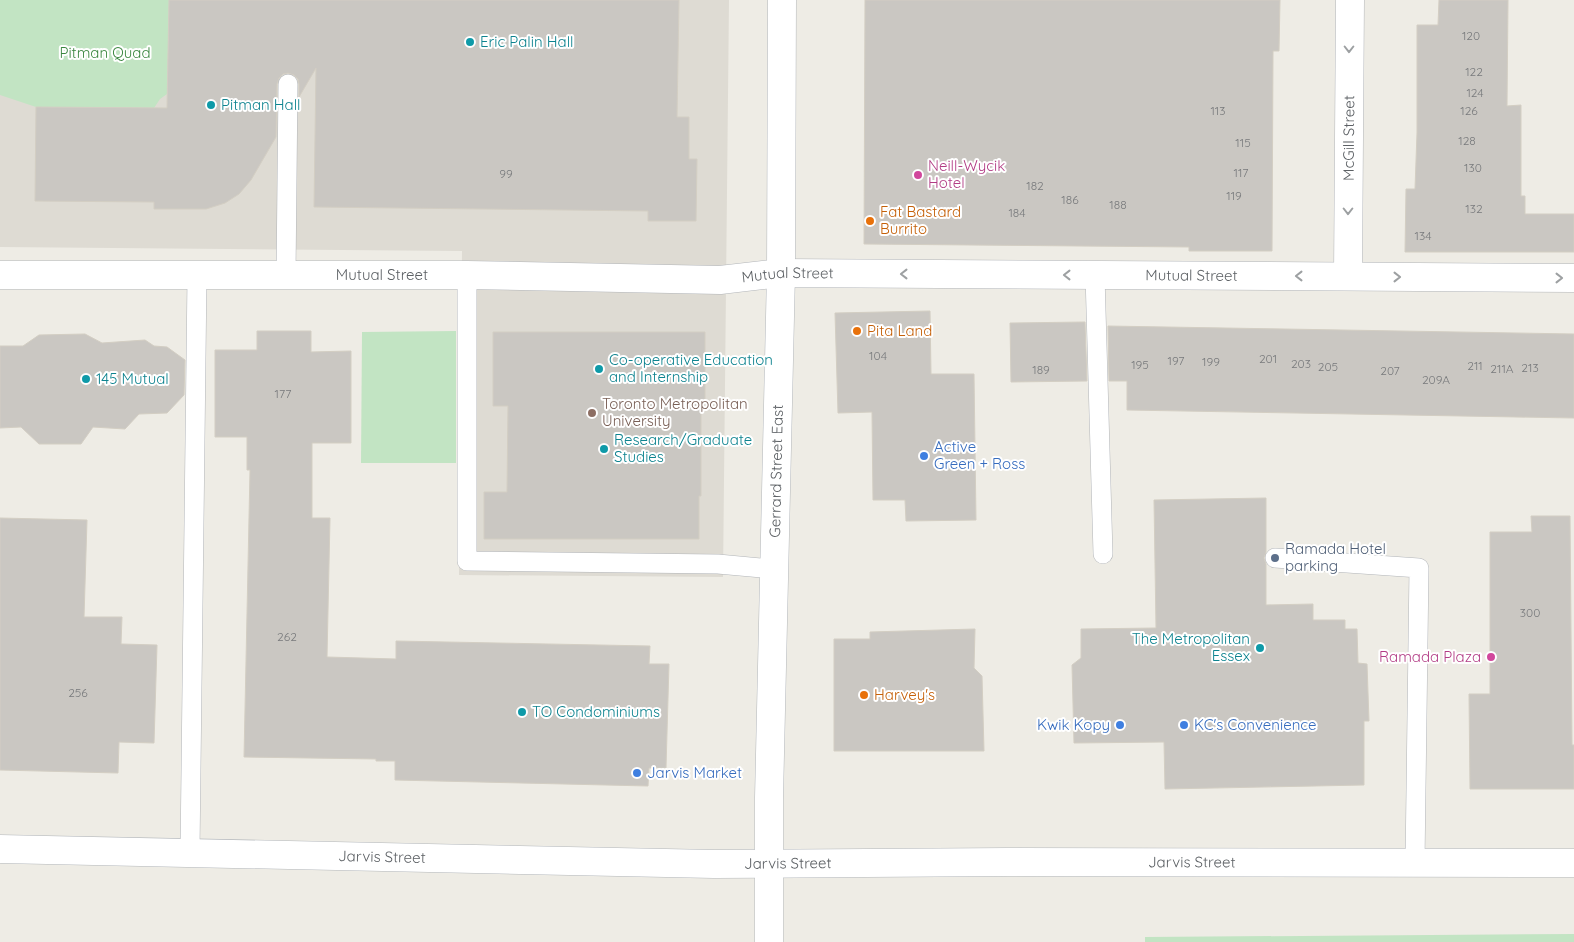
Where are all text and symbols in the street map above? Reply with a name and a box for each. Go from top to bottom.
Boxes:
house number: 120 [1462,28,1480,43]
place label: Eric Palin Hall [480,32,574,51]
marker: Eric Palin Hall [464,36,476,48]
park label: Pitman Quad [59,43,151,62]
one-way arrow [1344,45,1354,53]
house number: 122 [1465,64,1483,79]
house number: 124 [1466,85,1484,100]
place label: Pitman Hall [221,95,301,114]
street label: McGill Street [1339,95,1358,181]
marker: Pitman Hall [205,99,217,111]
house number: 113 [1210,103,1226,118]
house number: 126 [1460,103,1478,118]
house number: 128 [1458,133,1476,148]
house number: 115 [1235,135,1251,150]
place label: Neill-Wycik Hotel [928,156,1005,192]
house number: 130 [1464,160,1482,175]
house number: 117 [1233,165,1249,180]
house number: 99 [499,166,513,181]
marker: Neill-Wycik Hotel [912,169,924,181]
house number: 182 [1026,178,1044,193]
house number: 119 [1226,188,1242,203]
house number: 186 [1061,192,1079,207]
house number: 188 [1109,197,1127,212]
house number: 132 [1465,201,1483,216]
place label: Fat Bastard Burrito [880,202,961,238]
house number: 184 [1008,205,1026,220]
one-way arrow [1343,208,1353,215]
marker: Fat Bastard Burrito [864,215,876,227]
house number: 134 [1414,228,1432,243]
street label: Mutual Street [741,263,834,286]
street label: Mutual Street [336,265,428,284]
street label: Mutual Street [1145,265,1238,285]
one-way arrow [900,269,908,279]
one-way arrow [1063,270,1070,280]
one-way arrow [1295,271,1303,281]
one-way arrow [1394,272,1401,282]
one-way arrow [1556,273,1564,283]
place label: Pita Land [867,321,932,340]
marker: Pita Land [851,325,863,337]
house number: 104 [869,348,887,363]
place label: Co-operative Education and Internship [609,350,773,386]
house number: 201 [1259,351,1277,366]
house number: 197 [1168,353,1184,368]
house number: 199 [1202,354,1220,369]
house number: 203 [1291,356,1311,371]
house number: 195 [1131,357,1149,372]
house number: 211 [1467,358,1483,373]
house number: 205 [1318,359,1338,374]
house number: 213 [1521,360,1539,375]
house number: 211A [1490,361,1514,376]
house number: 189 [1032,362,1050,377]
marker: Co-operative Education and Internship [593,363,605,375]
house number: 207 [1380,363,1400,378]
place label: 145 Mutual [96,369,169,388]
house number: 209A [1422,372,1450,387]
marker: 145 Mutual [80,373,92,385]
house number: 177 [275,386,291,401]
place label: Toronto Metropolitan University [602,394,748,430]
street label: Gerrard Street East [765,404,787,538]
marker: Toronto Metropolitan University [586,407,598,419]
place label: Research/Graduate Studies [614,430,752,466]
place label: Active Green + Ross [934,437,1025,473]
marker: Research/Graduate Studies [598,443,610,455]
marker: Active Green + Ross [918,450,930,462]
place label: Ramada Hotel parking [1285,539,1386,575]
marker: Ramada Hotel parking [1269,552,1281,564]
house number: 300 [1520,605,1540,620]
house number: 262 [277,629,297,644]
place label: The Metropolitan Essex [1132,629,1250,665]
marker: The Metropolitan Essex [1254,642,1266,654]
place label: Ramada Plaza [1379,647,1481,666]
marker: Ramada Plaza [1485,651,1497,663]
house number: 256 [68,685,88,700]
place label: Harvey's [874,685,935,704]
marker: Harvey's [858,689,870,701]
place label: TO Condominiums [532,702,660,721]
marker: TO Condominiums [516,706,528,718]
place label: Kwik Kopy [1037,715,1110,734]
place label: KC's Convenience [1194,715,1317,734]
marker: Kwik Kopy [1114,719,1126,731]
marker: KC's Convenience [1178,719,1190,731]
place label: Jarvis Market [647,763,742,782]
marker: Jarvis Market [631,767,643,779]
street label: Jarvis Street [338,846,426,867]
street label: Jarvis Street [1148,852,1236,871]
street label: Jarvis Street [744,853,832,873]

